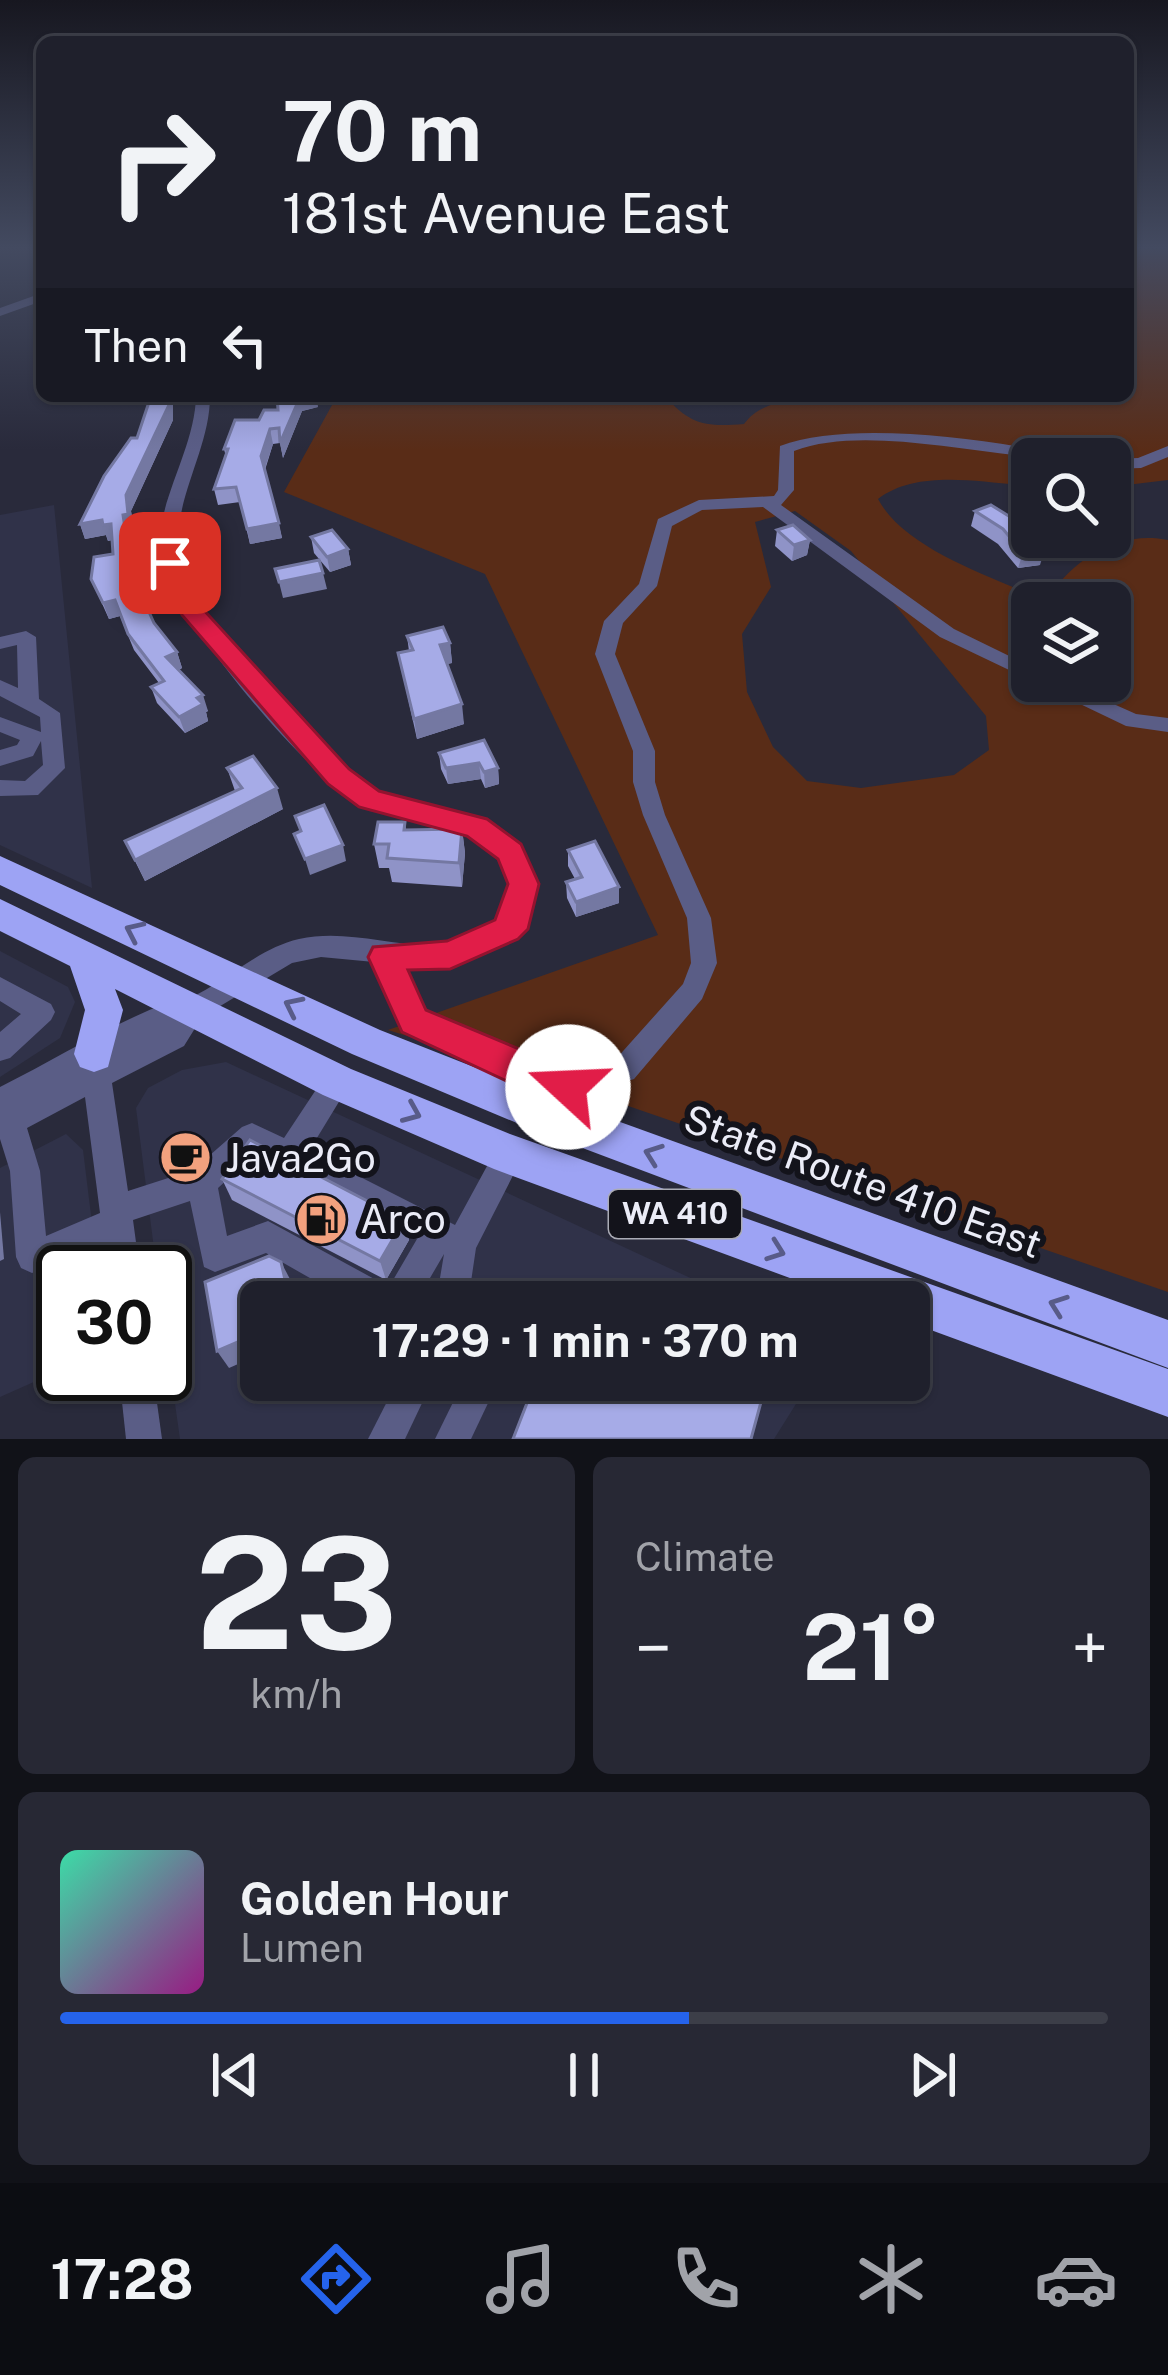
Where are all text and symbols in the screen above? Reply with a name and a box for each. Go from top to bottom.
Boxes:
text: 70 m [282,81,482,180]
icon: right [84,84,240,240]
text: 181st Avenue East [282,182,730,245]
icon: left [212,312,278,378]
text: Then [84,319,188,372]
map controls [1011,438,1131,702]
button: search [1011,438,1131,558]
pin [119,512,221,614]
icon: arrive [137,530,203,596]
button: layers [1011,582,1131,702]
one-way arrow [125,922,146,945]
one-way arrow [284,996,305,1020]
position arrow [505,1024,631,1150]
street label: State Route 410 East [678,1095,1048,1267]
one-way arrow [399,1099,421,1123]
cafe icon: Java2Go [158,1130,214,1186]
place label: Java2Go [225,1135,376,1181]
one-way arrow [644,1144,665,1168]
road number: WA 410 [609,1190,741,1238]
fuel station icon: Arco [293,1191,349,1247]
place label: Arco [360,1196,446,1242]
one-way arrow [765,1237,786,1261]
speed limit sign: 30 [36,1245,192,1401]
one-way arrow [1049,1295,1070,1319]
text: 17:29 · 1 min · 370 m [371,1314,799,1367]
text: 23 [195,1501,398,1684]
text: Climate [635,1534,775,1580]
text: 21° [802,1594,941,1700]
text: − [635,1609,672,1687]
text: + [1071,1609,1108,1687]
text: km/h [251,1671,342,1717]
text: Golden Hour [240,1872,509,1925]
text: Lumen [240,1925,364,1971]
icon: previous [202,2042,268,2108]
icon: pause [551,2042,617,2108]
icon: next [900,2042,966,2108]
icon: directions [294,2237,378,2321]
icon: music [479,2237,563,2321]
icon: phone [664,2237,748,2321]
icon: climate [849,2237,933,2321]
icon: car [1034,2237,1118,2321]
text: 17:28 [50,2248,193,2311]

